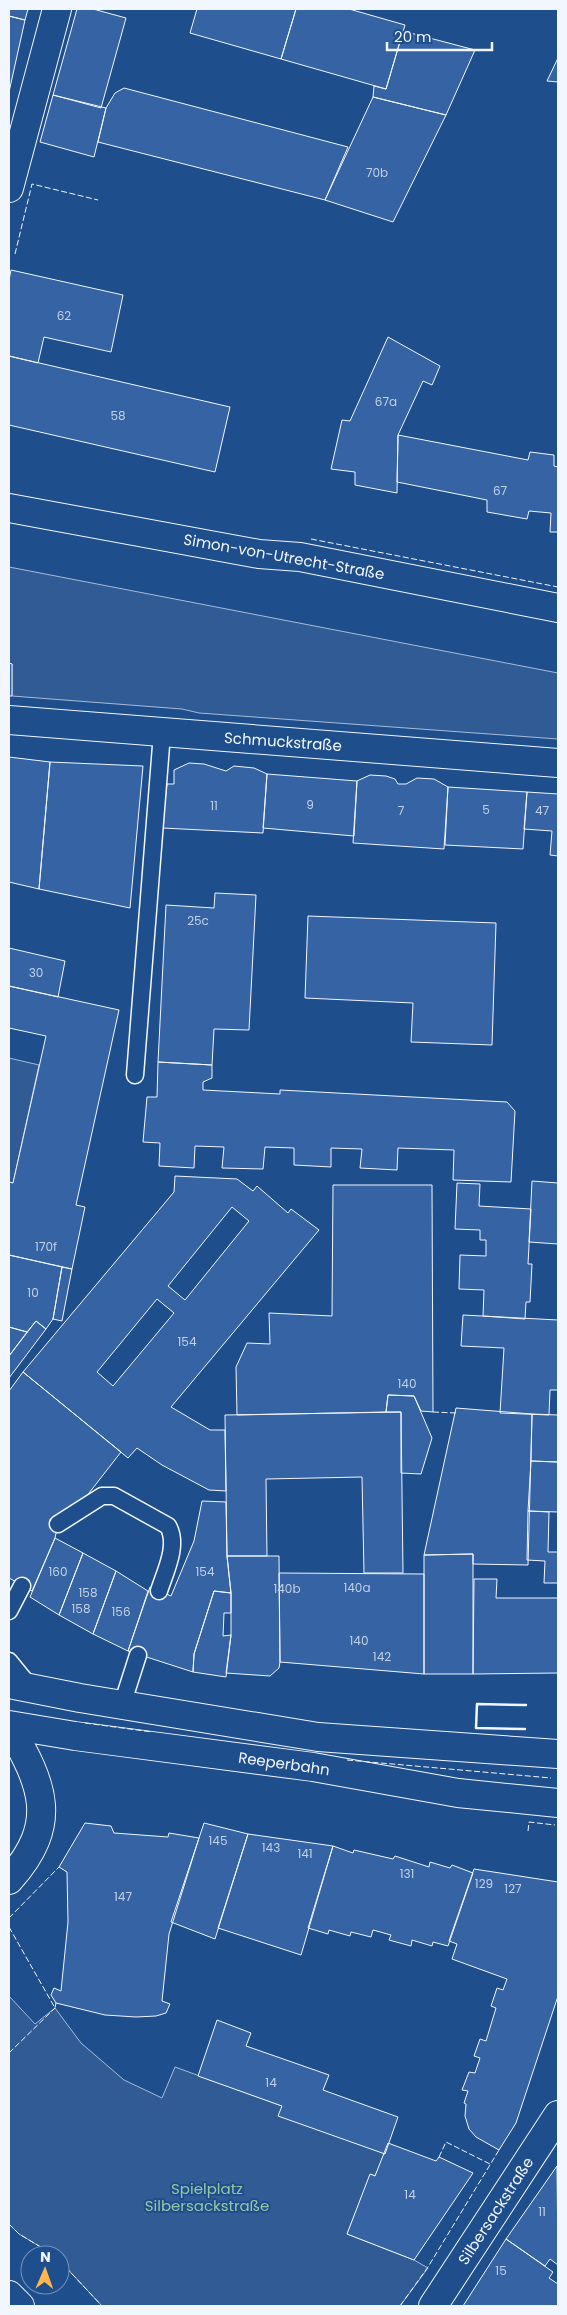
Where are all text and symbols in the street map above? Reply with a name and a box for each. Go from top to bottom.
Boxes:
scale bar [387,20,492,52]
text: 20 m [394,26,432,47]
house number: 70b [366,164,388,181]
house number: 62 [57,307,71,324]
house number: 67a [375,393,397,410]
house number: 58 [110,407,126,424]
house number: 67 [493,482,508,499]
street label: Simon-von-Utrecht-Straße [182,528,386,585]
street label: Schmuckstraße [223,727,343,756]
house number: 9 [306,796,314,813]
house number: 11 [210,797,218,814]
house number: 5 [482,801,490,818]
house number: 7 [398,802,405,819]
house number: 47 [535,802,549,819]
house number: 25c [187,912,209,929]
house number: 30 [29,964,43,981]
house number: 170f [35,1238,57,1255]
house number: 10 [27,1284,39,1301]
house number: 154 [178,1333,197,1350]
house number: 140 [398,1375,416,1392]
house number: 160 [49,1563,68,1580]
house number: 154 [196,1563,215,1580]
house number: 140a [343,1579,371,1596]
house number: 140b [273,1580,301,1597]
house number: 158 [79,1584,97,1601]
house number: 158 [72,1600,90,1617]
house number: 156 [112,1603,131,1620]
house number: 140 [350,1632,368,1649]
house number: 142 [373,1648,391,1665]
street label: Reeperbahn [237,1747,331,1780]
house number: 145 [209,1832,227,1849]
house number: 143 [262,1839,280,1856]
house number: 141 [297,1845,313,1862]
house number: 131 [400,1865,414,1882]
house number: 129 [475,1875,493,1892]
house number: 127 [504,1880,522,1897]
house number: 147 [114,1888,132,1905]
house number: 14 [265,2074,277,2091]
street label: Silbersackstraße [453,2153,538,2269]
park label: Spielplatz Silbersackstraße [145,2178,269,2216]
house number: 14 [404,2186,416,2203]
house number: 11 [538,2203,546,2220]
north arrow [20,2245,70,2295]
text: N [40,2247,51,2267]
house number: 15 [495,2262,507,2279]

